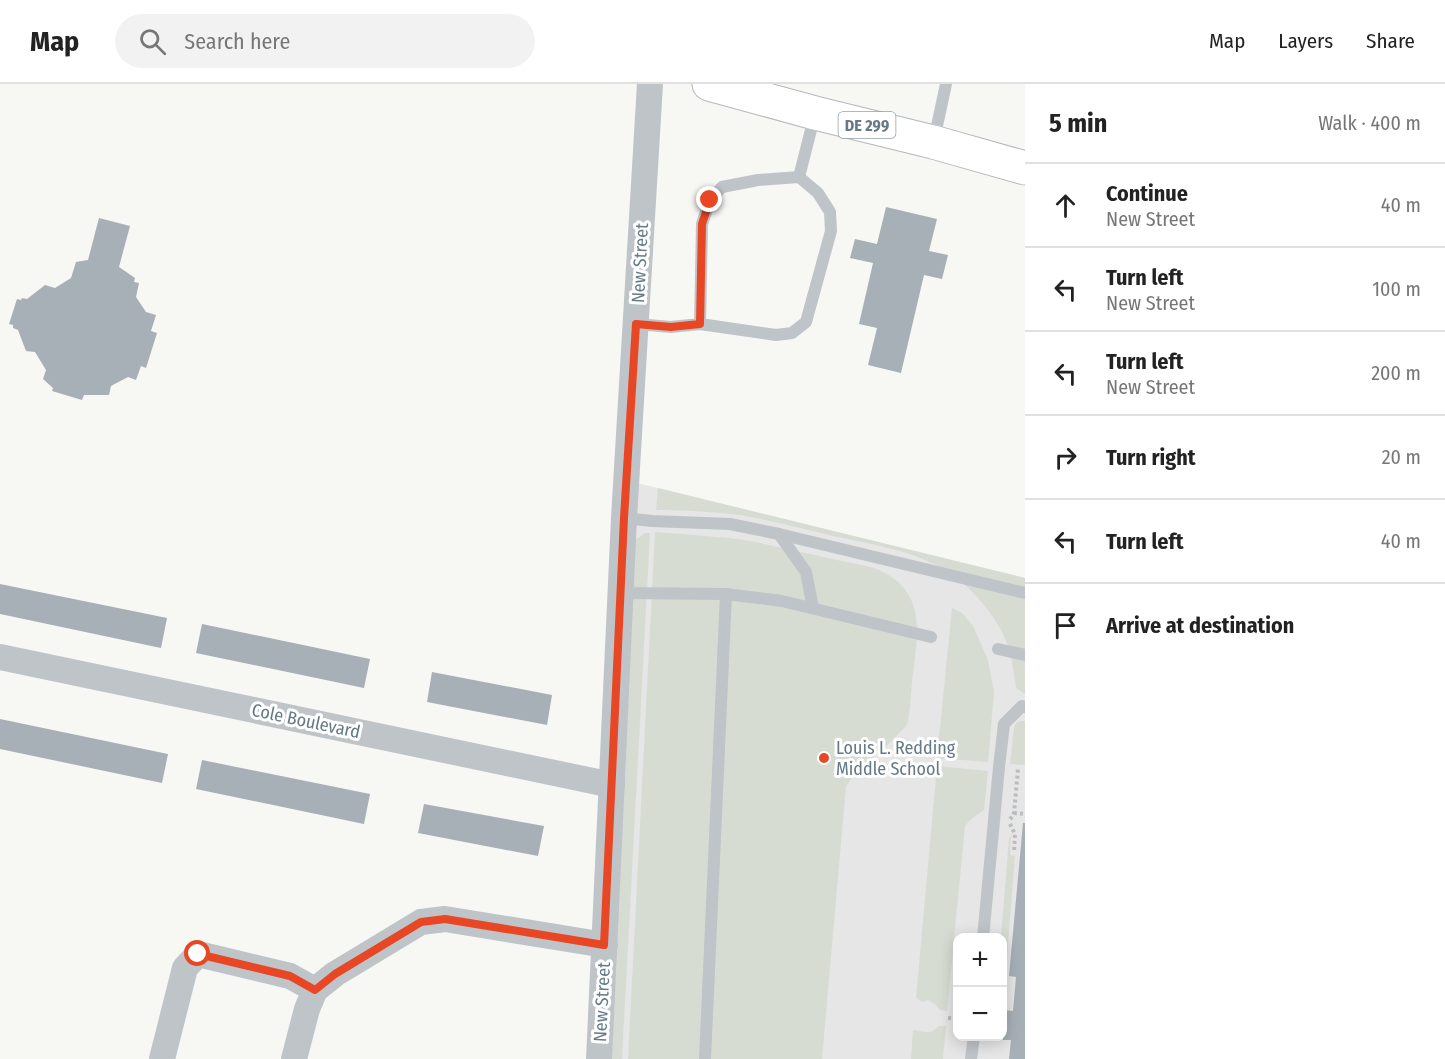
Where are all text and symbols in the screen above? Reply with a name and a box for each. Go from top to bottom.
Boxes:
search box [115,14,535,68]
text: Map [30,25,79,58]
icon: search [136,25,169,58]
text: Search here [184,28,290,55]
text: Map [1209,28,1245,54]
text: Layers [1278,28,1333,54]
text: Share [1366,28,1415,54]
text: 5 min [1049,108,1107,139]
text: Walk · 400 m [1318,111,1421,135]
road number: DE 299 [838,112,896,138]
text: Continue [1106,180,1188,207]
route end [696,186,722,212]
icon: ahead [1049,189,1082,222]
text: 40 m [1381,193,1421,217]
text: New Street [1106,207,1195,231]
street label: New Street [627,222,653,304]
text: Turn left [1106,264,1184,291]
icon: left [1049,273,1082,306]
text: 100 m [1372,277,1421,301]
text: New Street [1106,291,1195,315]
text: Turn left [1106,348,1184,375]
icon: left [1049,357,1082,390]
text: 200 m [1371,361,1421,385]
text: New Street [1106,375,1195,399]
icon: right [1049,441,1082,474]
text: Turn right [1106,444,1195,471]
text: 20 m [1382,445,1421,469]
icon: left [1049,525,1082,558]
text: Turn left [1106,528,1184,555]
text: 40 m [1381,529,1421,553]
icon: arrive [1049,609,1082,642]
text: Arrive at destination [1106,612,1294,639]
street label: Cole Boulevard [250,699,362,743]
place label: Louis L. Redding Middle School [836,737,956,780]
marker: Louis L. Redding Middle School [817,751,831,765]
map controls [953,933,1007,1041]
button: + [953,933,1007,987]
route start [184,940,210,966]
street label: New Street [589,961,615,1043]
button: − [953,987,1007,1041]

